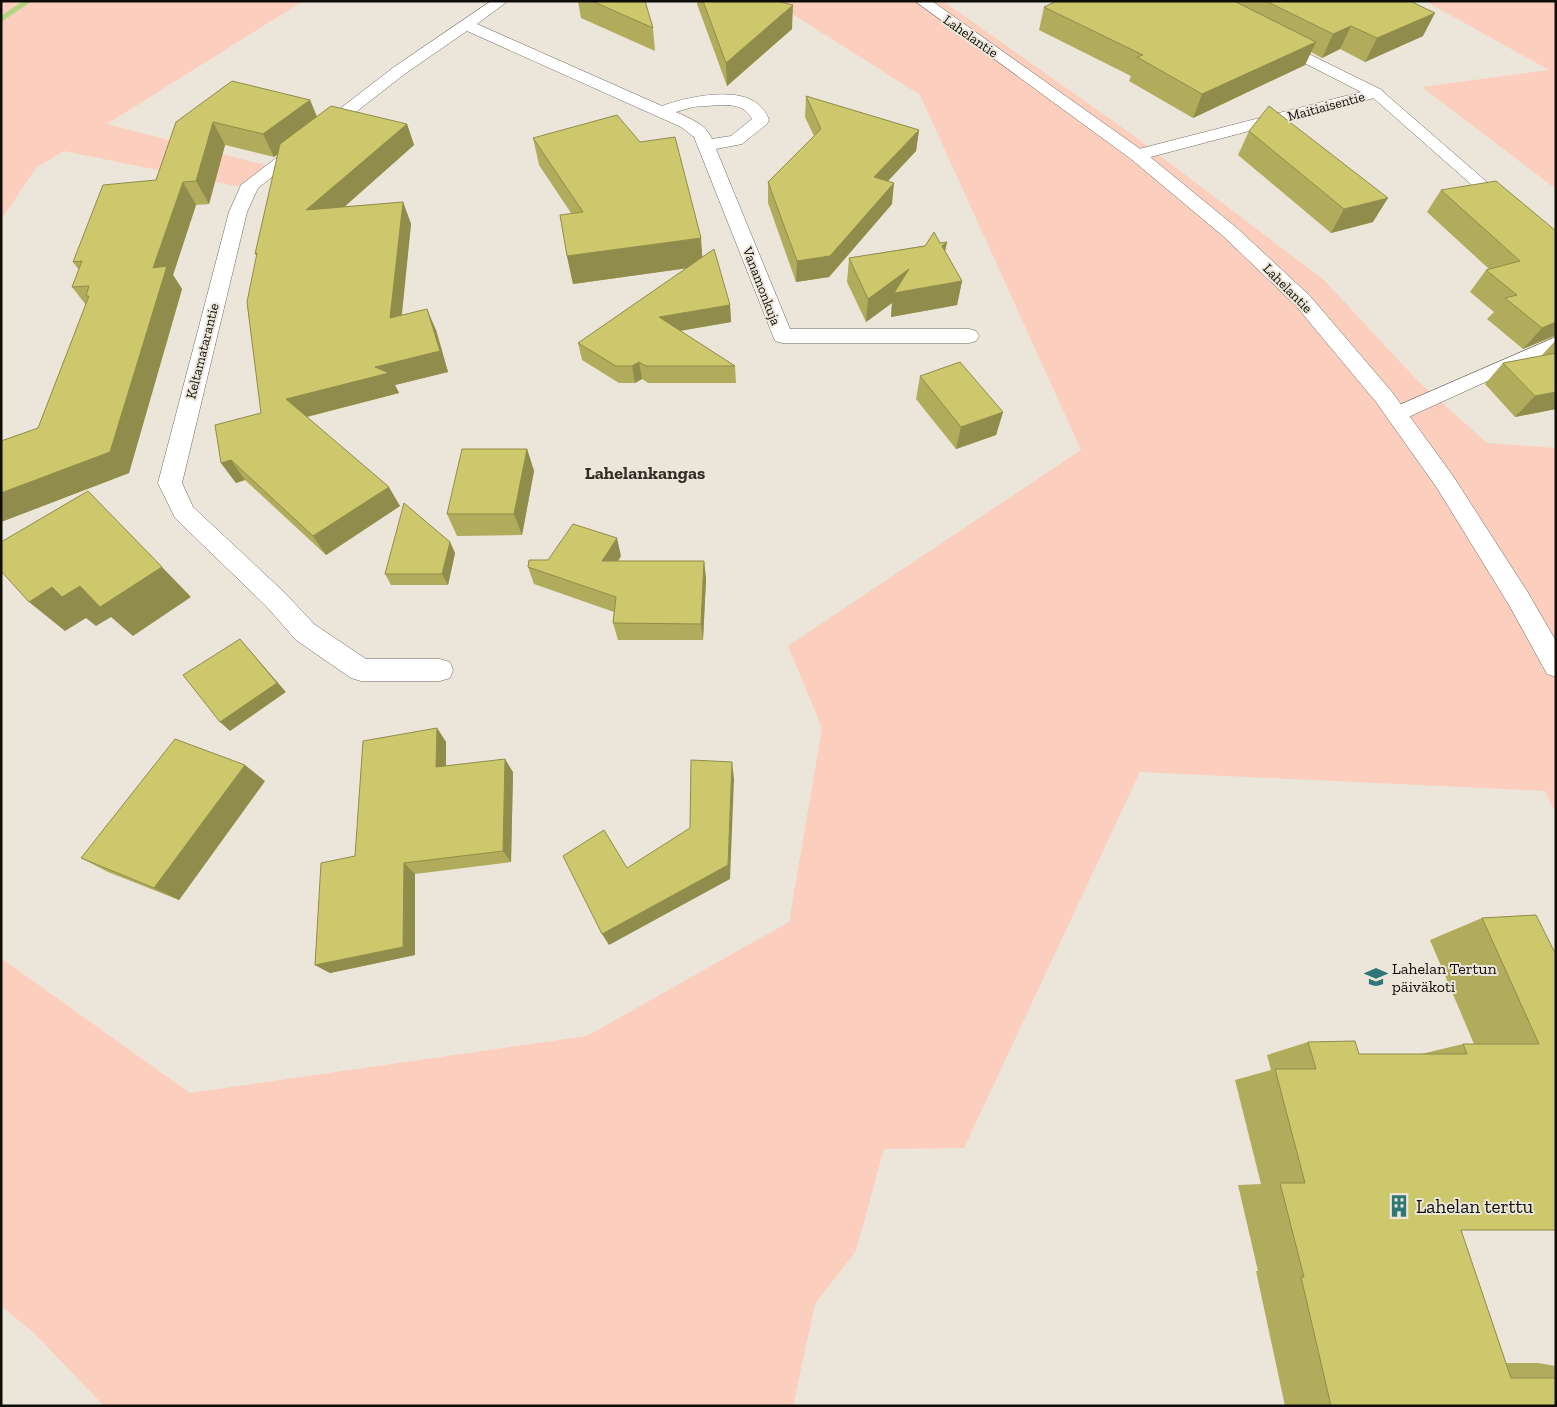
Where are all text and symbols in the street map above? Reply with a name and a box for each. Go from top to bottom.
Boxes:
street label: Lahelantie [940,11,1002,62]
street label: Maitiaisentie [1286,88,1367,125]
street label: Vanamonkuja [738,244,784,328]
street label: Lahelantie [1259,260,1316,317]
street label: Keltamatarantie [182,301,223,401]
district label: Lahelankangas [585,462,705,484]
place label: Lahelan Tertun päiväkoti [1392,959,1497,996]
school or university icon: Lahelan Tertun päiväkoti [1363,964,1389,990]
building icon: Lahelan terttu [1386,1193,1412,1219]
place label: Lahelan terttu [1416,1195,1534,1218]

